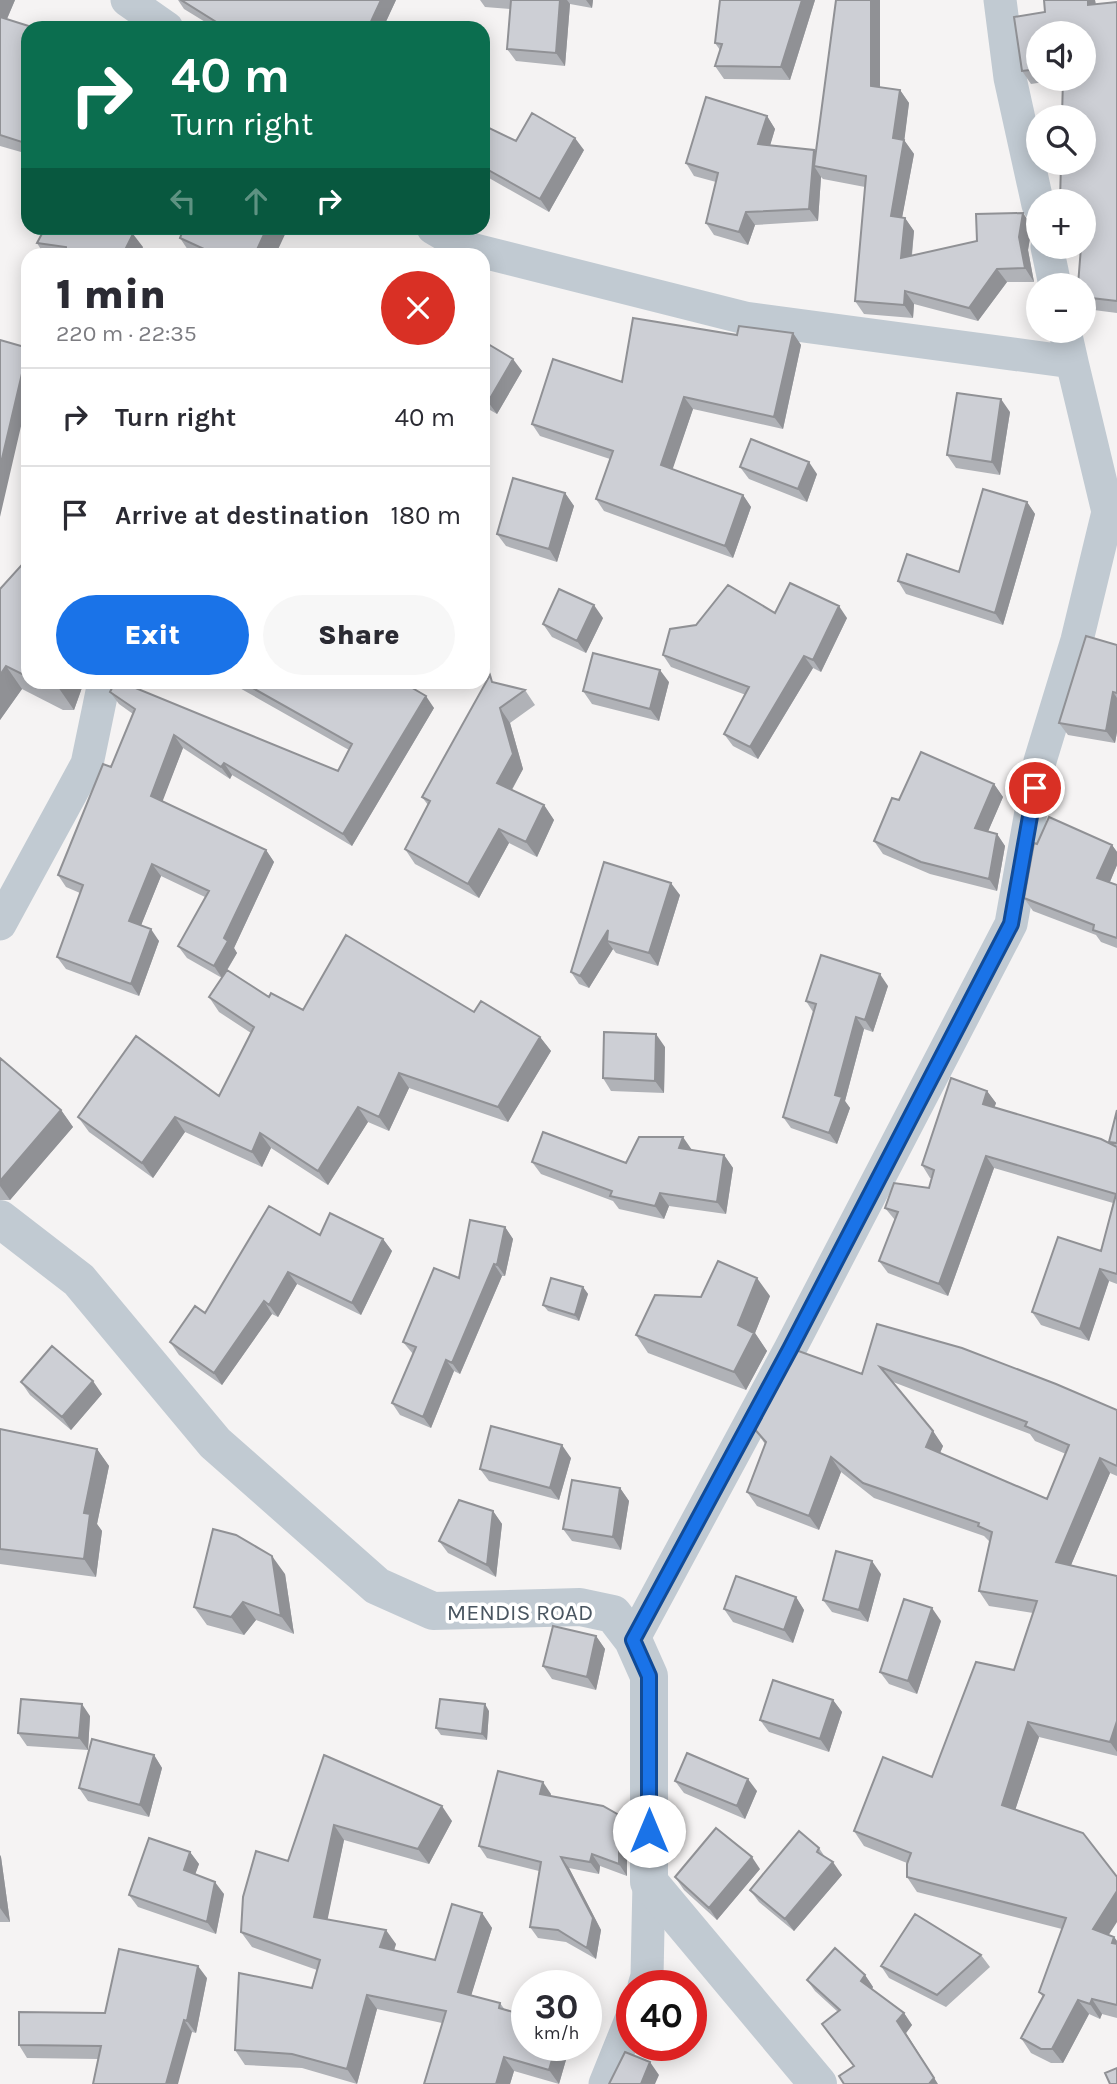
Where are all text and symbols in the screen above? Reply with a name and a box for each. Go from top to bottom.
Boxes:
map controls [1026,21,1096,343]
button: sound [1026,21,1096,91]
text: 40 m [171,47,290,104]
icon: right [56,49,147,140]
button: search [1026,105,1096,175]
text: Turn right [171,106,313,143]
icon: left [164,182,202,220]
icon: ahead [237,182,275,220]
icon: right [310,182,348,220]
button: + [1026,189,1096,259]
text: 1 min [56,269,166,319]
button: close [381,271,455,345]
button: − [1026,273,1096,343]
text: 220 m · 22:35 [56,320,197,347]
icon: right [56,398,94,436]
text: Turn right [115,402,236,433]
text: 40 m [395,402,455,433]
icon: arrive [56,496,94,534]
text: Arrive at destination [115,500,369,531]
text: 180 m [390,500,461,531]
button: Exit [56,595,249,675]
button: Share [263,595,455,675]
pin [1005,758,1065,818]
icon: arrive [1016,769,1054,807]
street label: MENDIS ROAD [447,1599,593,1626]
position arrow [612,1794,686,1868]
speed limit sign: 40 [616,1970,707,2061]
text: 30 [535,1986,578,2027]
text: km/h [534,2022,579,2044]

